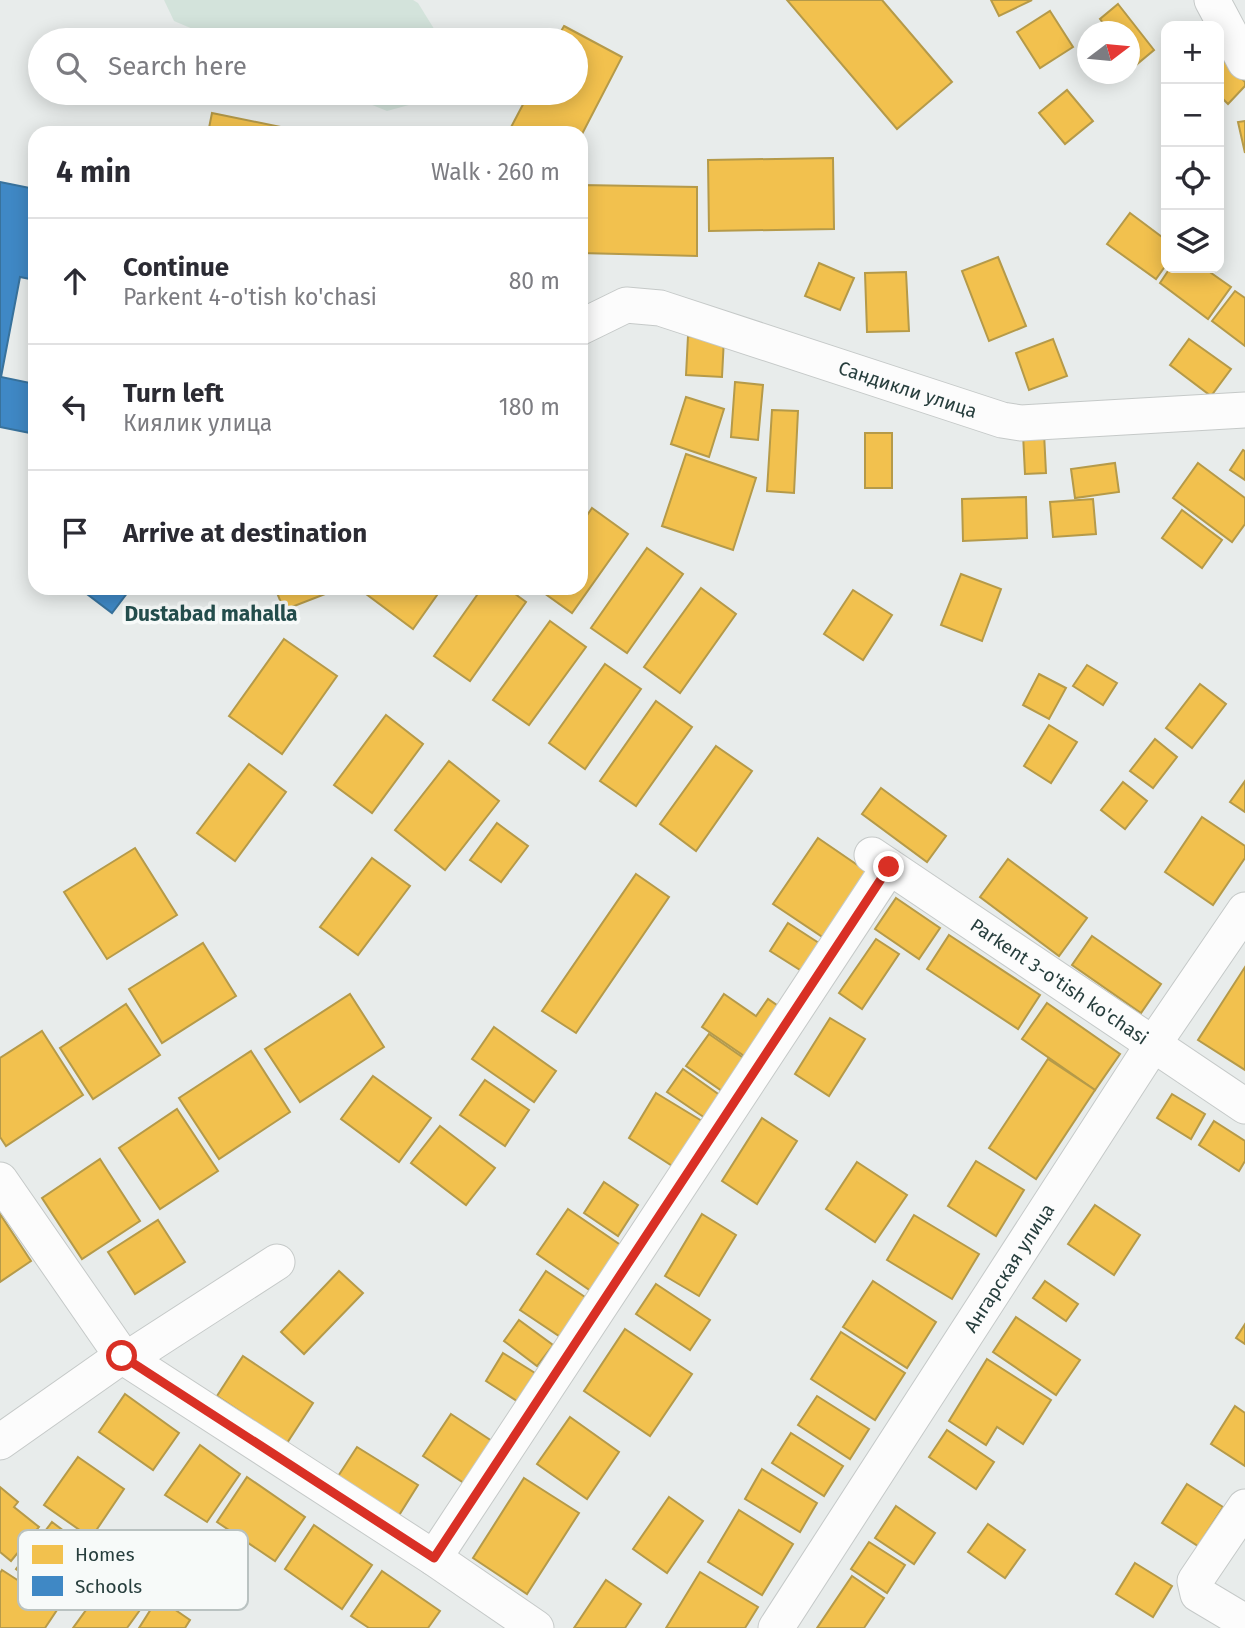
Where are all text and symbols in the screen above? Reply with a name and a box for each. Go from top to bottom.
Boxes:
north arrow [1077,21,1140,84]
map controls [1161,21,1224,273]
button: + [1161,21,1224,84]
search box [28,28,588,105]
icon: search [52,48,90,86]
text: Search here [108,51,247,82]
button: − [1161,84,1224,147]
button: locate [1161,147,1224,210]
text: 4 min [56,154,131,190]
text: Walk · 260 m [431,158,560,186]
button: layers [1161,210,1224,273]
text: Continue [123,252,229,283]
icon: ahead [56,262,94,300]
text: 80 m [509,267,560,295]
text: Parkent 4-o'tish ko'chasi [123,283,377,311]
street label: Сандикли улица [836,356,980,423]
text: Turn left [123,378,224,409]
icon: left [56,388,94,426]
text: 180 m [499,393,560,421]
text: Киялик улица [123,409,272,437]
icon: arrive [56,514,94,552]
text: Arrive at destination [123,518,367,549]
district label: Dustabad mahalla [124,601,298,627]
route end [873,851,904,882]
street label: Parkent 3-o'tish ko'chasi [966,913,1153,1049]
street label: Ангарская улица [959,1199,1059,1336]
route start [106,1340,137,1371]
legend [18,1530,248,1610]
text: Homes [75,1543,135,1566]
text: Schools [75,1575,142,1598]

